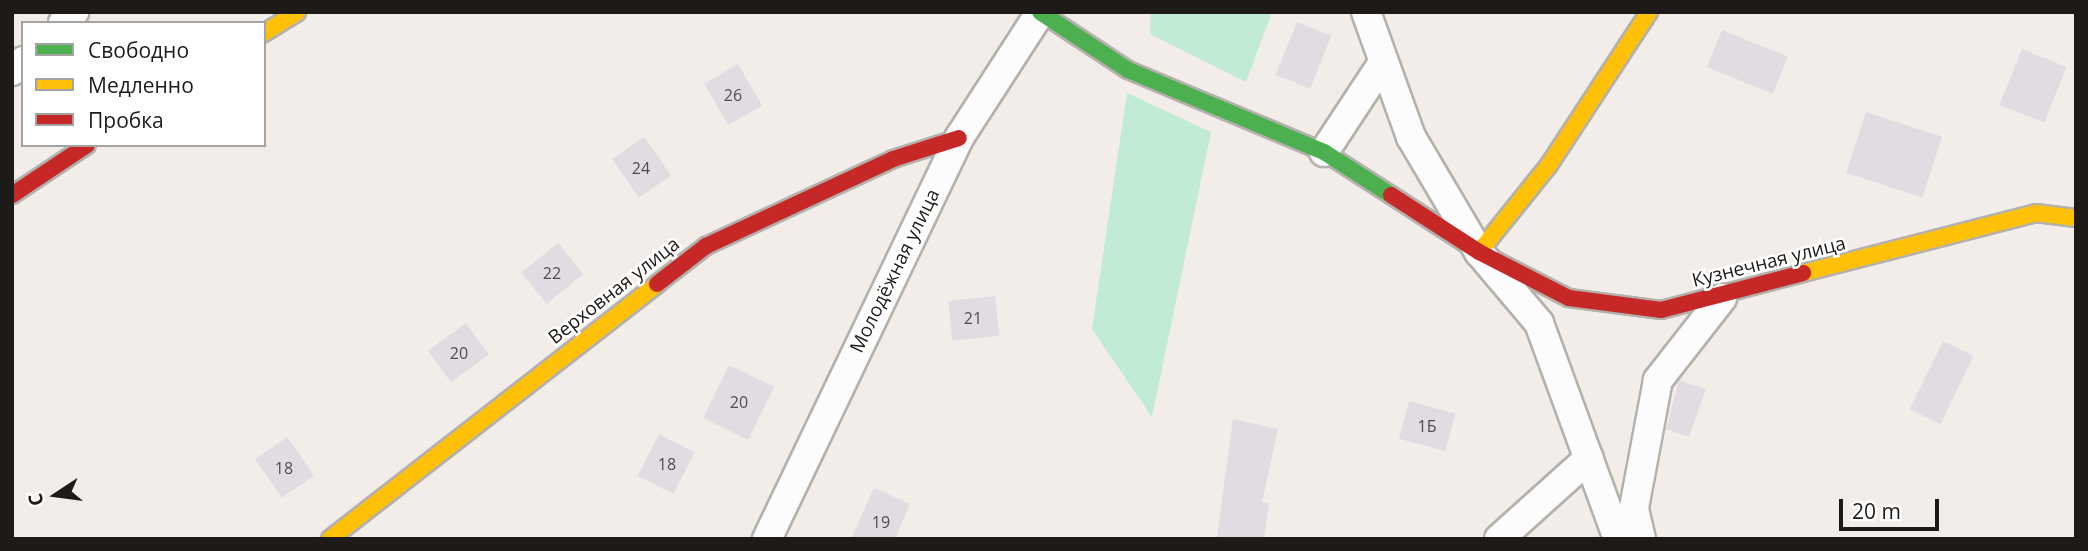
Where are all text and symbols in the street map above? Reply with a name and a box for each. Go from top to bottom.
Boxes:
legend [21,21,266,147]
text: Свободно [88,36,189,64]
text: Медленно [88,71,194,99]
house number: 26 [724,85,742,105]
text: Пробка [88,106,164,134]
house number: 24 [632,158,650,178]
street label: Молодёжная улица [845,185,945,357]
street label: Кузнечная улица [1690,232,1848,292]
street label: Верховная улица [544,233,684,349]
house number: 22 [543,263,561,283]
house number: 21 [964,308,982,328]
house number: 20 [450,343,468,363]
house number: 20 [730,392,748,412]
house number: 1Б [1418,416,1436,436]
house number: 18 [658,454,676,474]
house number: 18 [275,458,293,478]
north arrow [21,460,91,530]
scale bar [1843,484,1943,528]
text: С [22,491,50,509]
text: 20 m [1852,497,1901,525]
house number: 19 [872,512,890,532]

